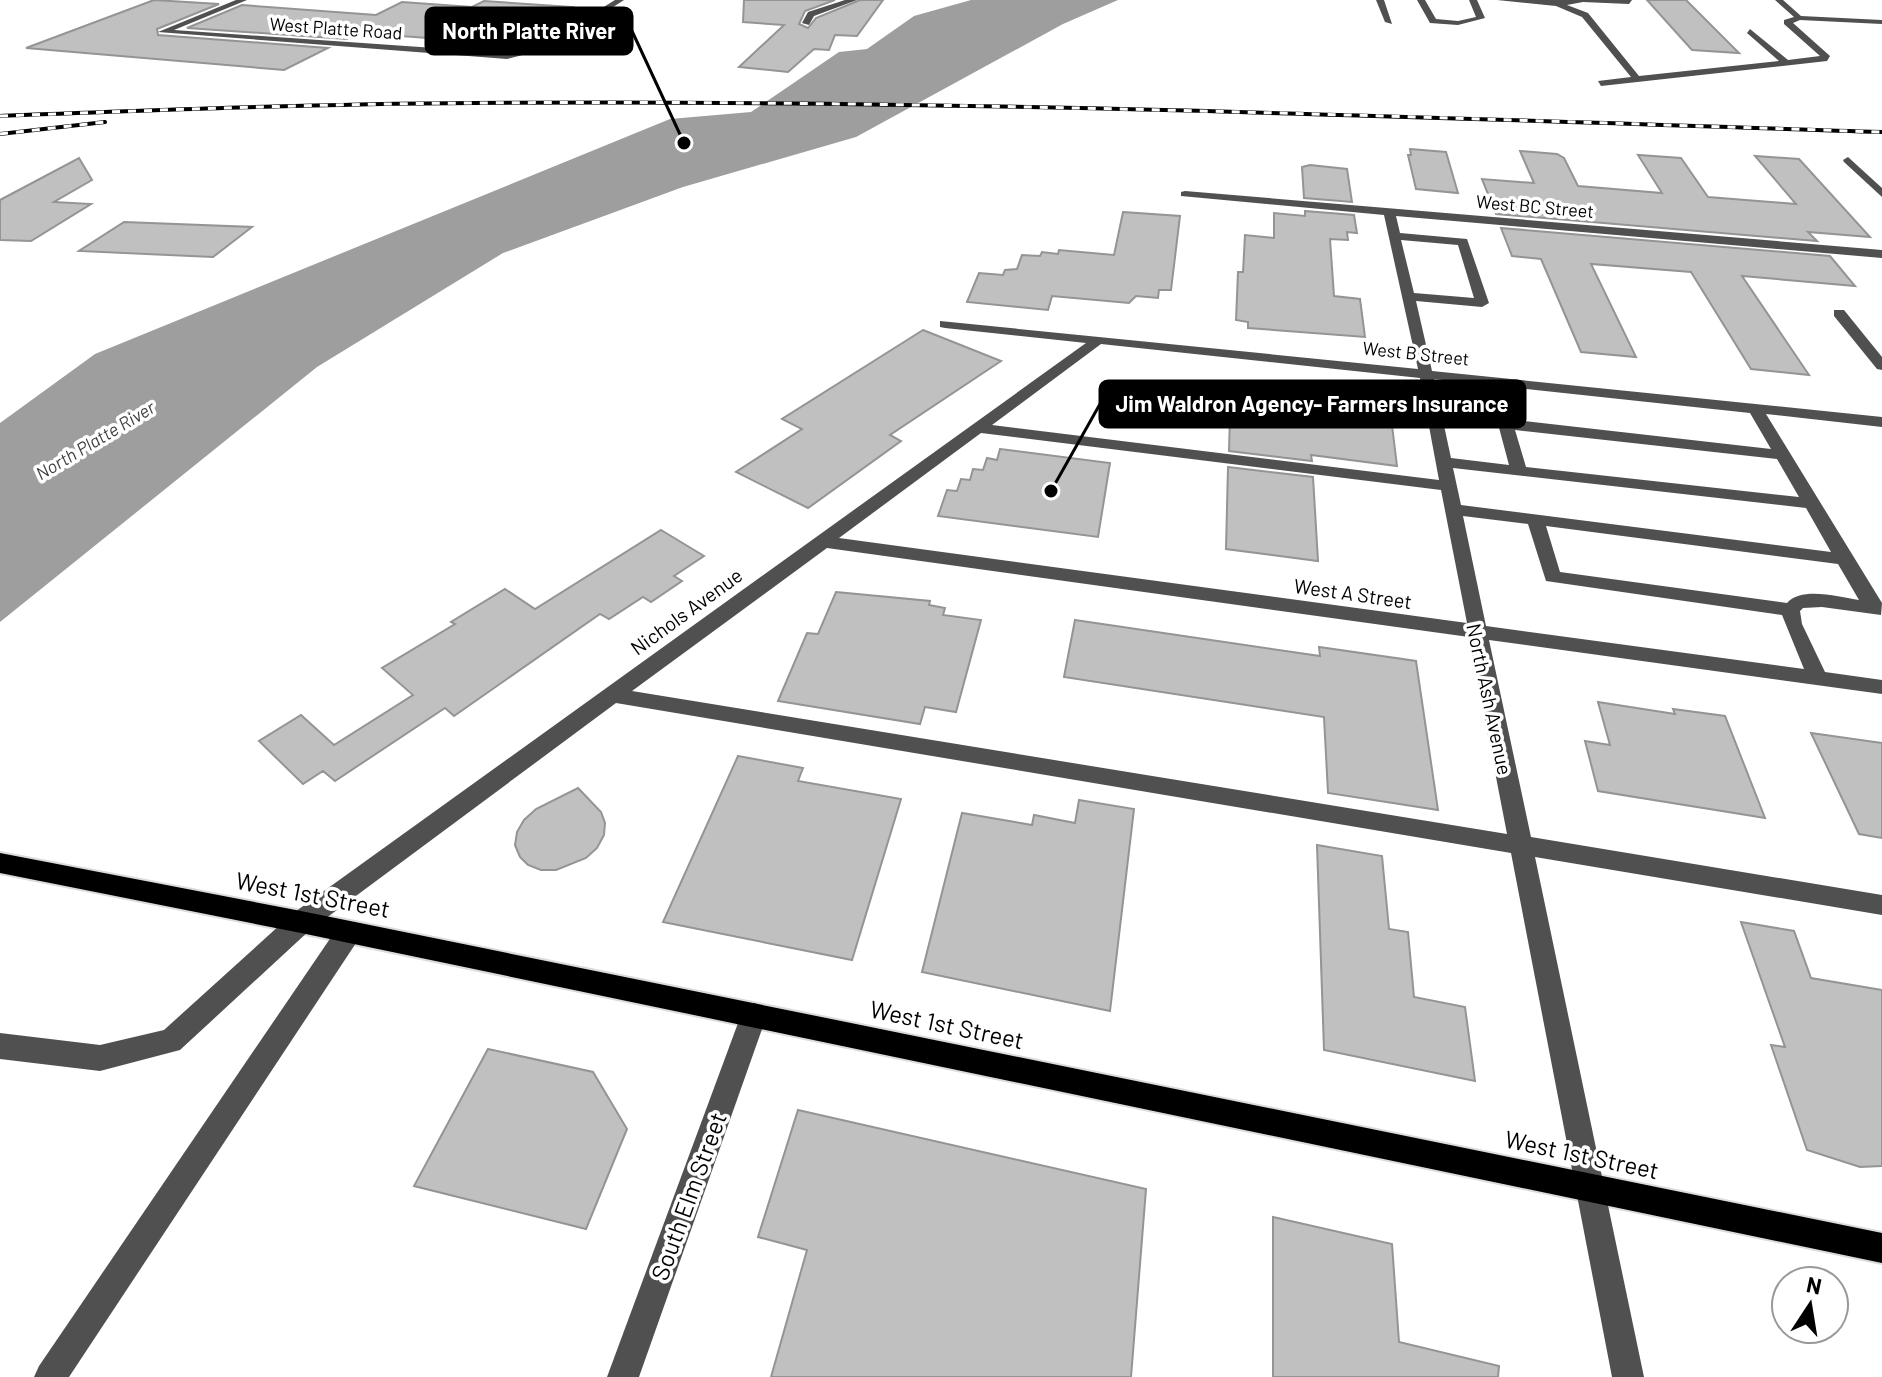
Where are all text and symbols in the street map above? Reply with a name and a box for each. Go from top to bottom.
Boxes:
callout: North Platte River [426,8,632,54]
street label: West Platte Road [269,12,403,44]
text: North Platte River [442,17,616,43]
street label: West BC Street [1475,190,1595,222]
street label: West B Street [1362,336,1470,370]
callout: Jim Waldron Agency- Farmers Insurance [1100,381,1525,427]
text: Jim Waldron Agency- Farmers Insurance [1116,390,1508,416]
water label: North Platte River [31,395,159,484]
street label: Nichols Avenue [625,562,747,660]
street label: West A Street [1293,573,1413,613]
street label: North Ash Avenue [1462,621,1518,777]
street label: West 1st Street [233,865,393,923]
street label: West 1st Street [867,994,1027,1054]
street label: South Elm Street [644,1108,732,1284]
street label: West 1st Street [1502,1124,1662,1184]
north arrow [1770,1265,1850,1345]
text: N [1805,1270,1824,1299]

